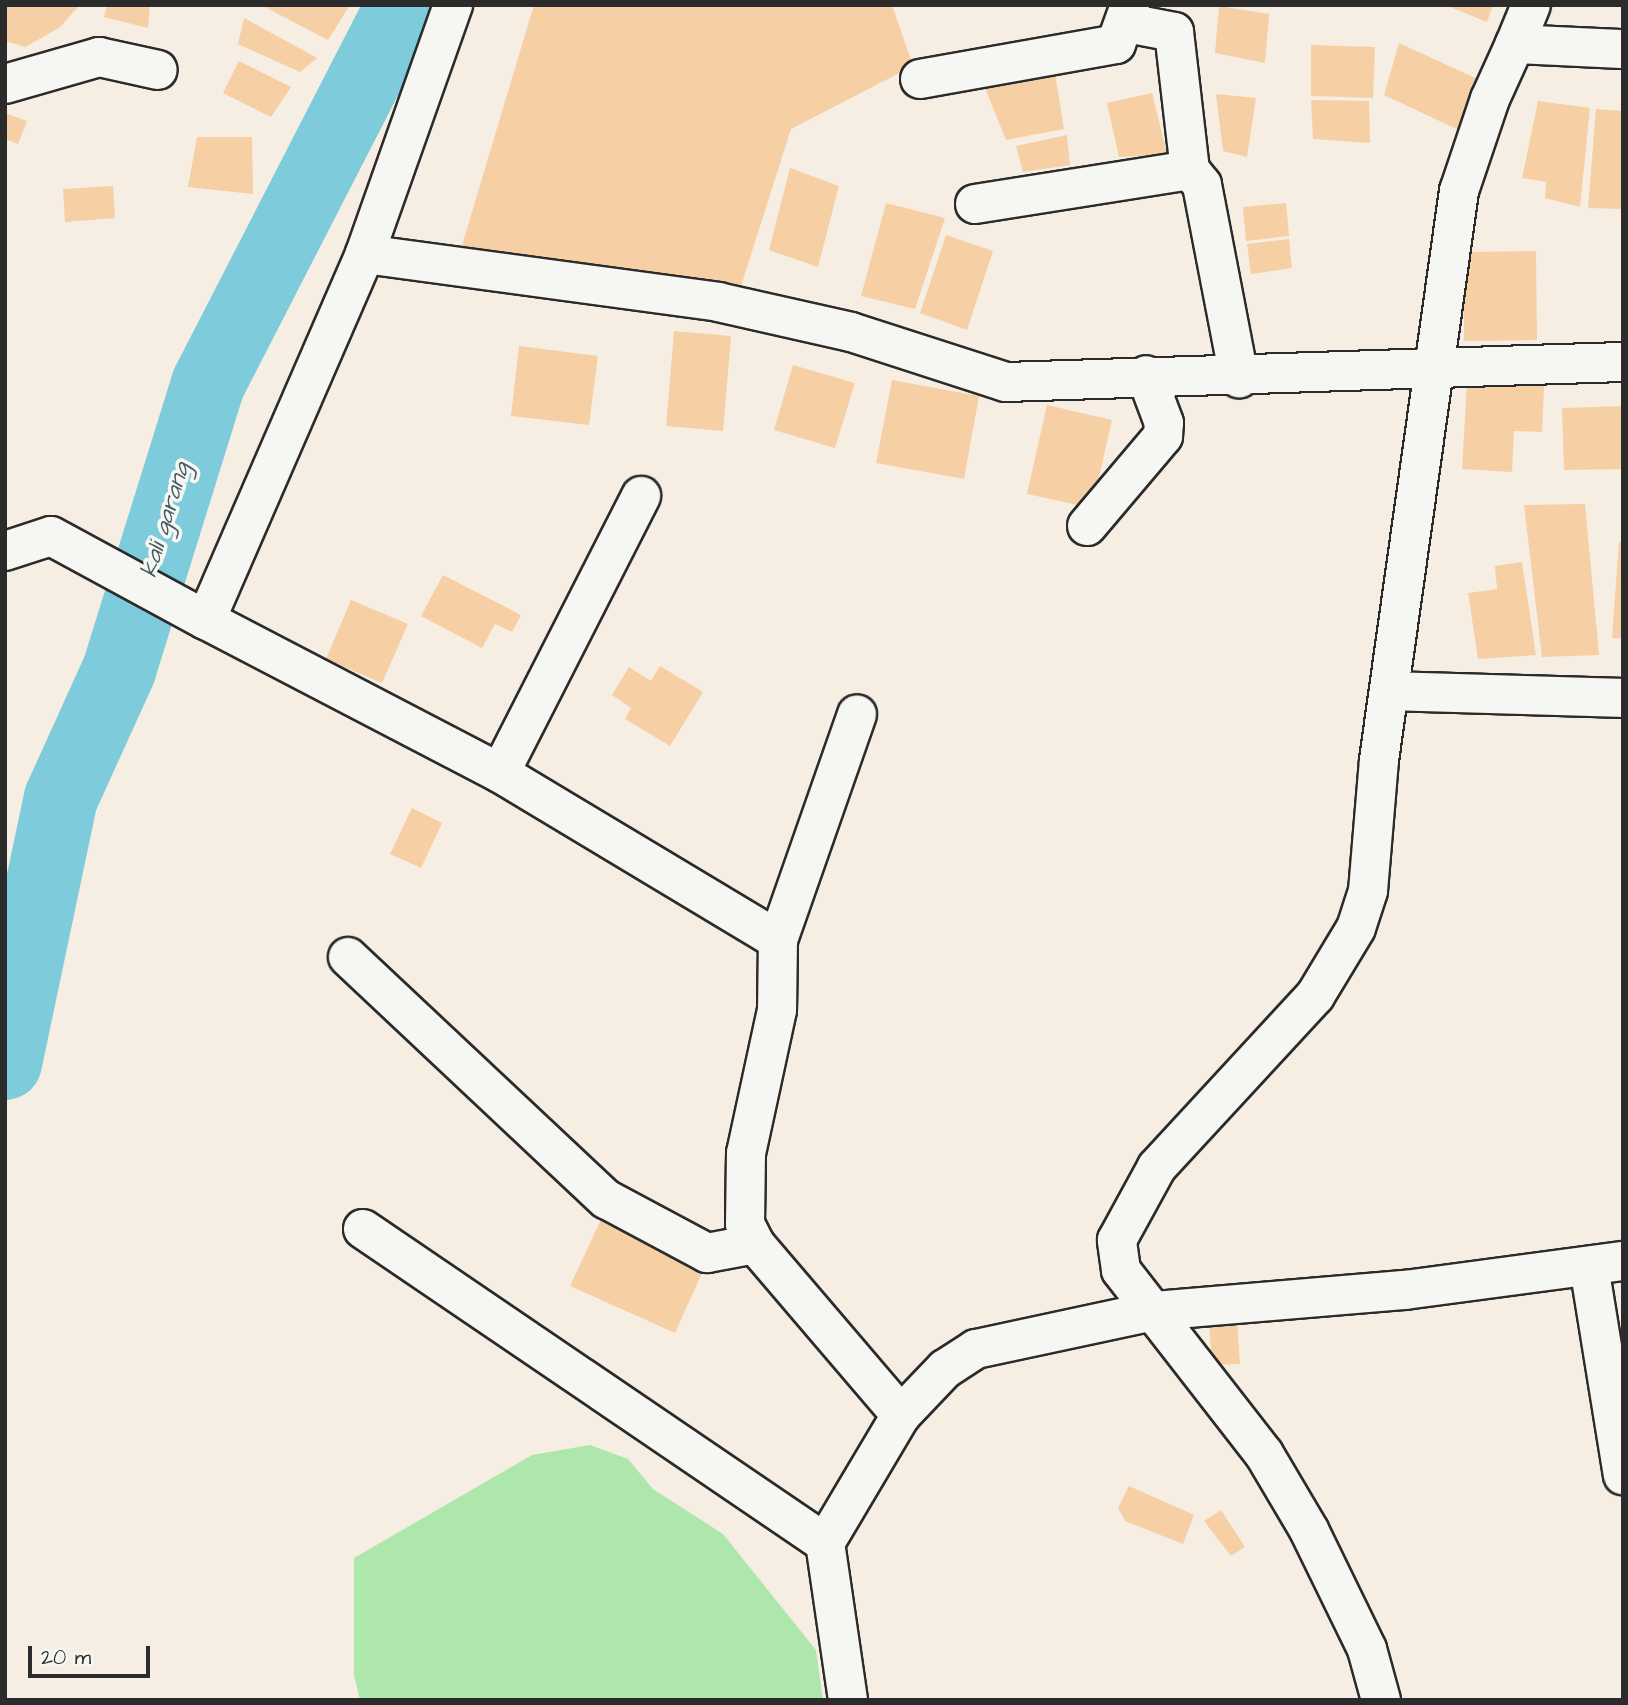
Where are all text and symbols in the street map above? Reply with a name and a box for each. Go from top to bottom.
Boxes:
water label: kali garang [135,459,197,581]
scale bar [32,1632,154,1676]
text: 20 m [41,1643,91,1672]

